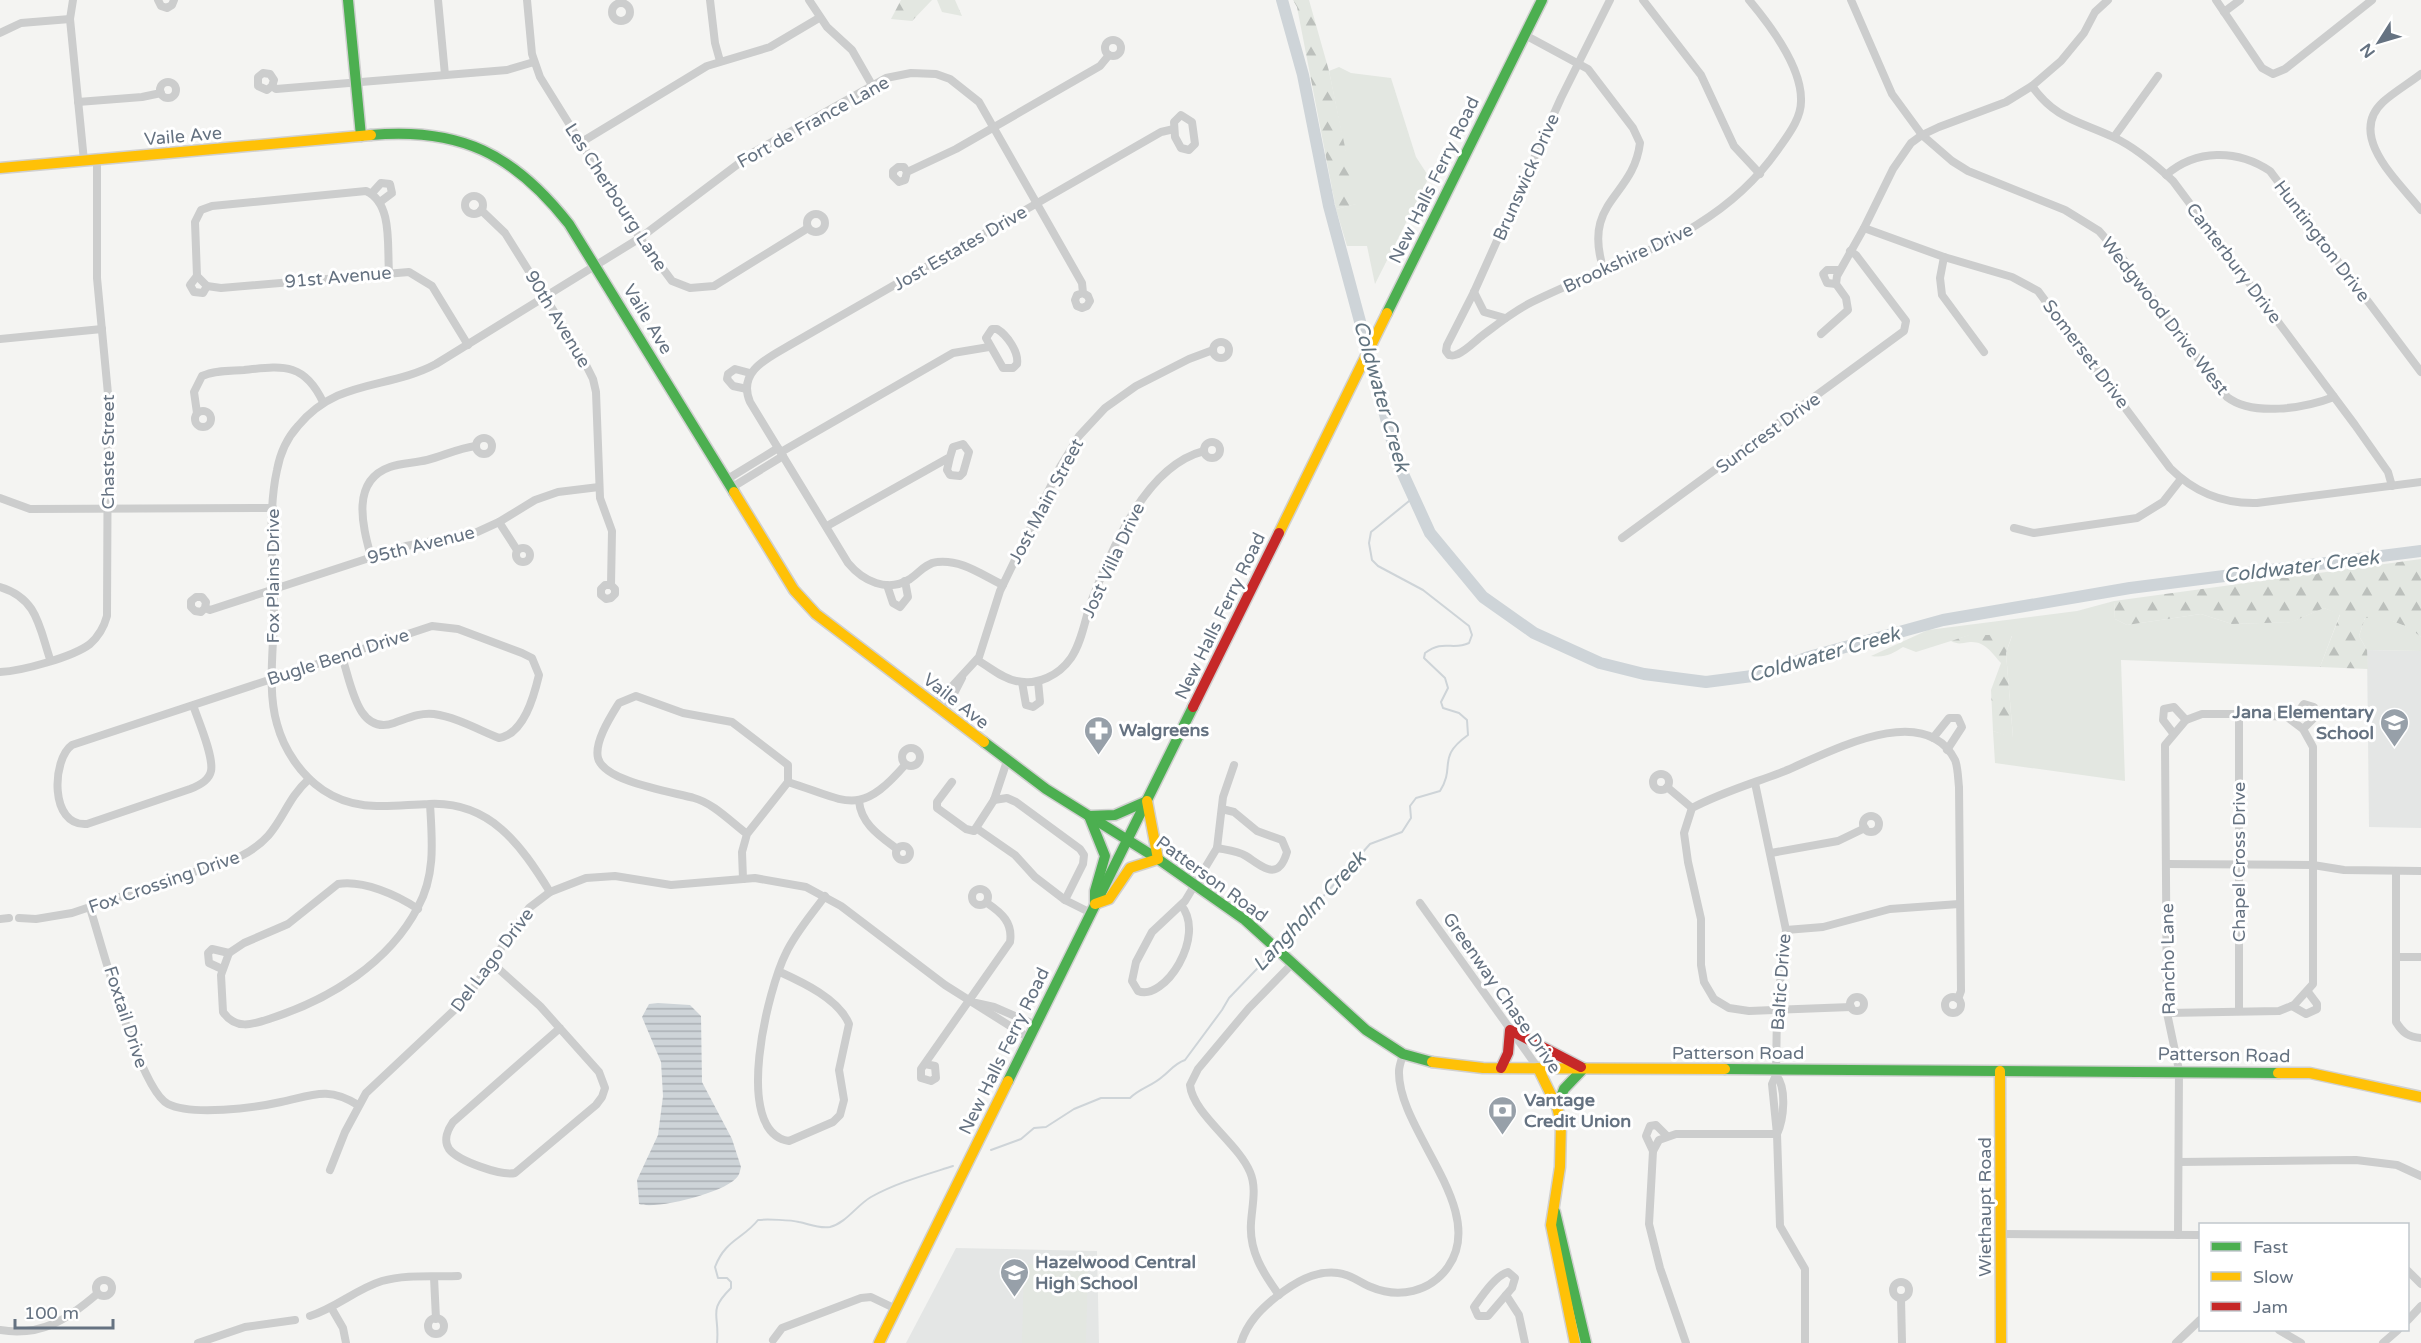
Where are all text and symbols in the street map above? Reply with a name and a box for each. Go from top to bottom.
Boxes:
north arrow [2349,12,2409,72]
text: N [2356,39,2380,62]
street label: Fort de France Lane [733,71,893,173]
street label: New Halls Ferry Road [1384,93,1484,267]
street label: Brunswick Drive [1488,110,1564,244]
street label: Les Cherbourg Lane [560,119,672,275]
street label: Vaile Ave [143,122,223,150]
street label: Huntington Drive [2269,176,2375,306]
street label: Canterbury Drive [2182,198,2286,328]
street label: Jost Estates Drive [889,201,1031,295]
street label: Brookshire Drive [1560,218,1696,298]
street label: Wedgwood Drive West [2096,233,2234,399]
street label: 91st Avenue [284,261,392,293]
street label: 90th Avenue [520,266,596,372]
street label: Vaile Ave [619,280,677,358]
street label: Somerset Drive [2038,295,2134,413]
water label: Coldwater Creek [1348,318,1415,477]
street label: Suncrest Drive [1711,388,1825,478]
street label: Chaste Street [97,394,119,510]
street label: Jost Main Street [1004,435,1088,567]
street label: Jost Villa Drive [1077,499,1149,621]
street label: Fox Plains Drive [262,508,284,644]
street label: 95th Avenue [365,521,477,569]
street label: New Halls Ferry Road [1170,529,1270,703]
water label: Coldwater Creek [2222,545,2382,588]
water label: Coldwater Creek [1746,621,1905,688]
street label: Bugle Bend Drive [264,624,412,690]
street label: Vaile Ave [919,668,993,734]
place label: Jana Elementary School [2232,701,2374,744]
school or university icon: Jana Elementary School [2379,706,2411,748]
pharmacy icon: Walgreens [1082,714,1114,756]
place label: Walgreens [1119,719,1209,741]
street label: Chapel Cross Drive [2228,782,2250,942]
street label: Patterson Road [1152,831,1272,927]
water label: Langholm Creek [1248,845,1373,977]
street label: Fox Crossing Drive [86,846,242,918]
street label: Rancho Lane [2156,903,2180,1015]
street label: Del Lago Drive [446,904,538,1016]
street label: Greenway Chase Drive [1438,908,1566,1078]
street label: Baltic Drive [1767,933,1795,1031]
street label: Foxtail Drive [99,963,153,1071]
street label: New Halls Ferry Road [954,964,1054,1138]
street label: Patterson Road [1672,1042,1804,1064]
street label: Patterson Road [2157,1043,2291,1067]
place label: Vantage Credit Union [1524,1089,1631,1132]
bank icon: Vantage Credit Union [1487,1094,1519,1136]
street label: Wiethaupt Road [1974,1137,1996,1277]
legend [2199,1223,2409,1331]
text: Fast [2253,1236,2288,1258]
place label: Hazelwood Central High School [1035,1251,1196,1294]
school or university icon: Hazelwood Central High School [998,1256,1030,1298]
text: Slow [2253,1266,2294,1288]
scale bar [15,1292,112,1330]
text: Jam [2253,1296,2288,1318]
text: 100 m [24,1302,79,1324]

